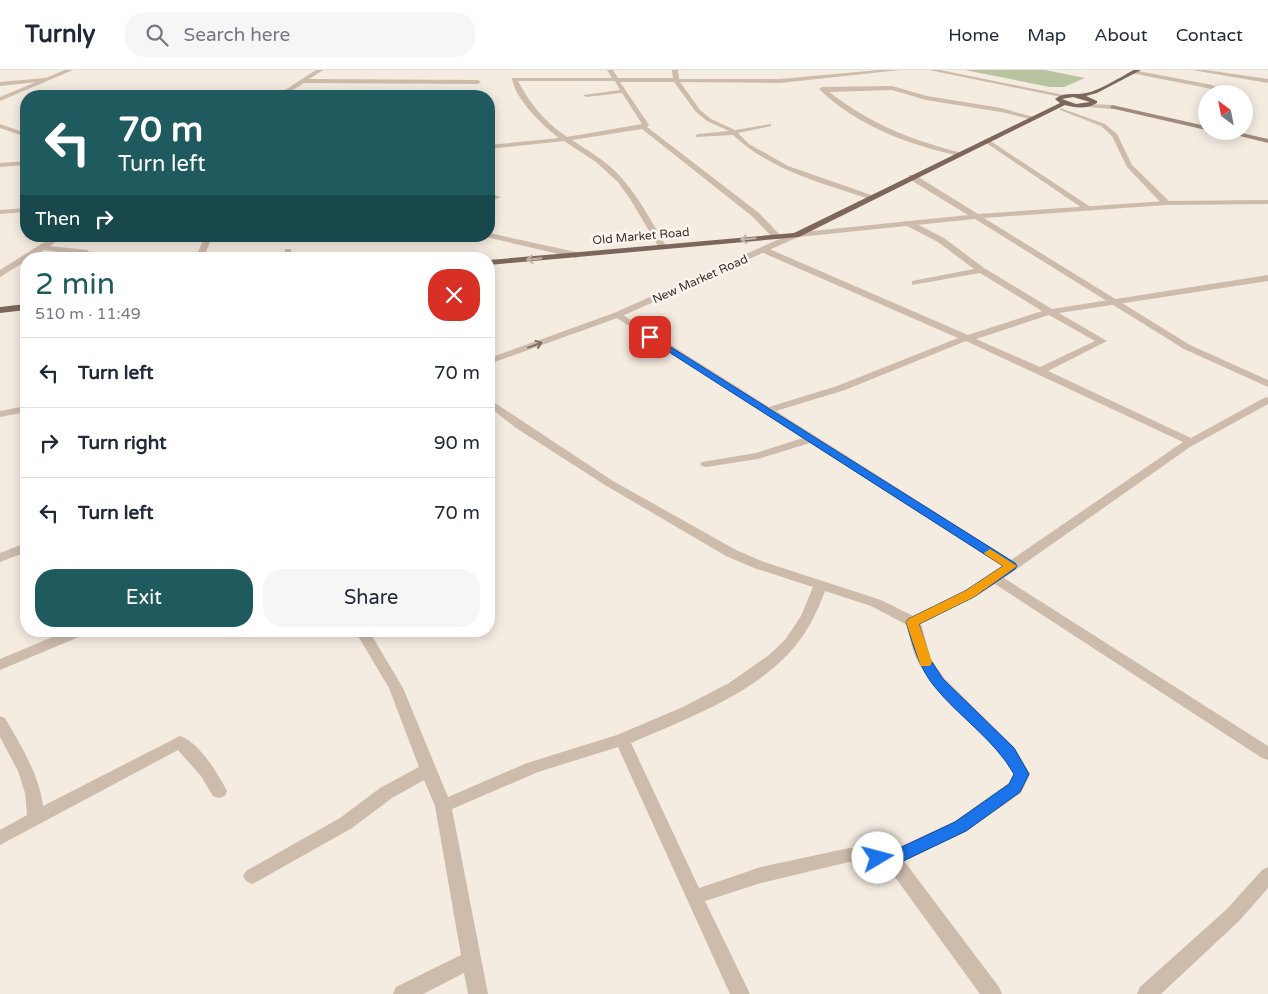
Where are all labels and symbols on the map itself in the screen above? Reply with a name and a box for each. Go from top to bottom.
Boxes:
north arrow [1198,85,1252,140]
street label: Old Market Road [592,225,690,247]
one-way arrow [740,234,756,244]
street label: New Market Road [650,252,750,306]
one-way arrow [526,254,542,264]
pin [629,316,671,358]
one-way arrow [526,340,542,349]
position arrow [851,831,903,883]

